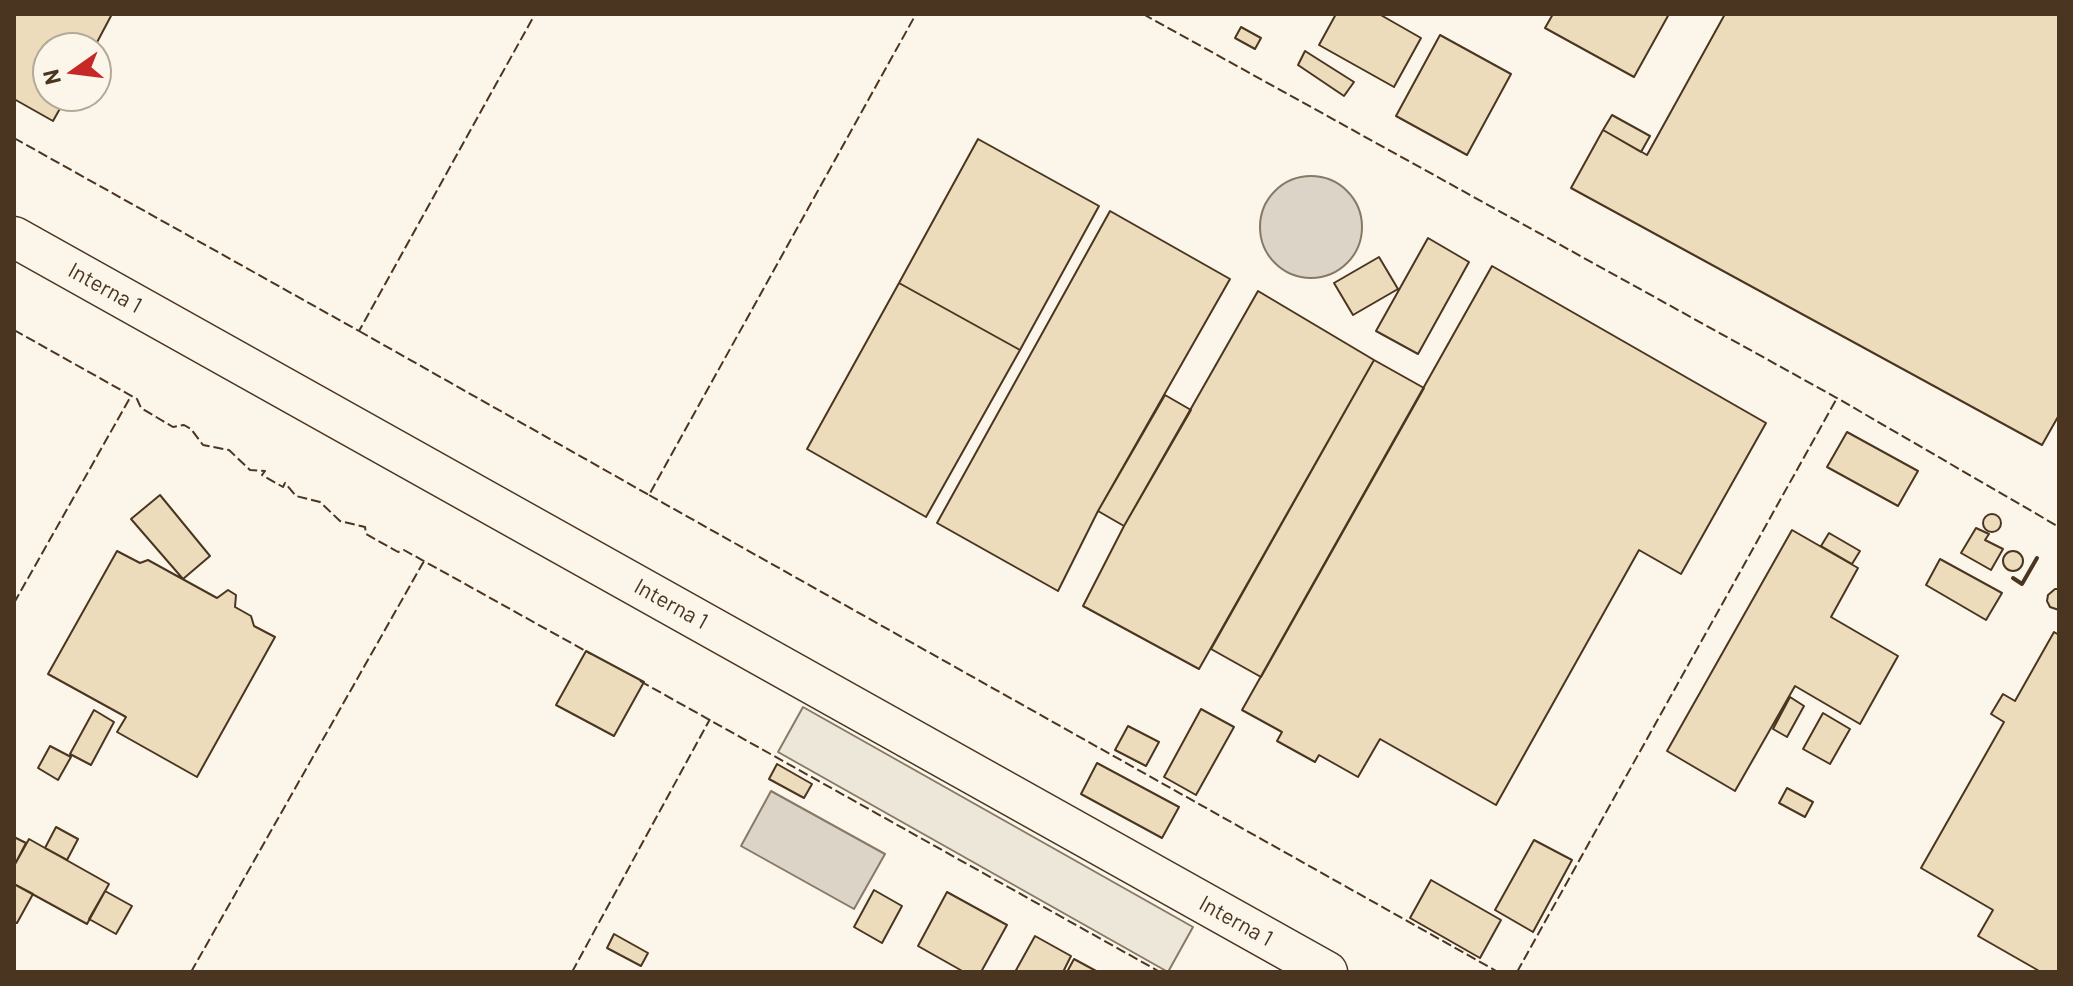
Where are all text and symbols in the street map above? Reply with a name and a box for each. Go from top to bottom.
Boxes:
north arrow [32,32,112,112]
text: N [36,67,65,88]
street label: Interna 1 [64,257,146,319]
street label: Interna 1 [630,573,712,635]
street label: Interna 1 [1195,890,1277,952]

